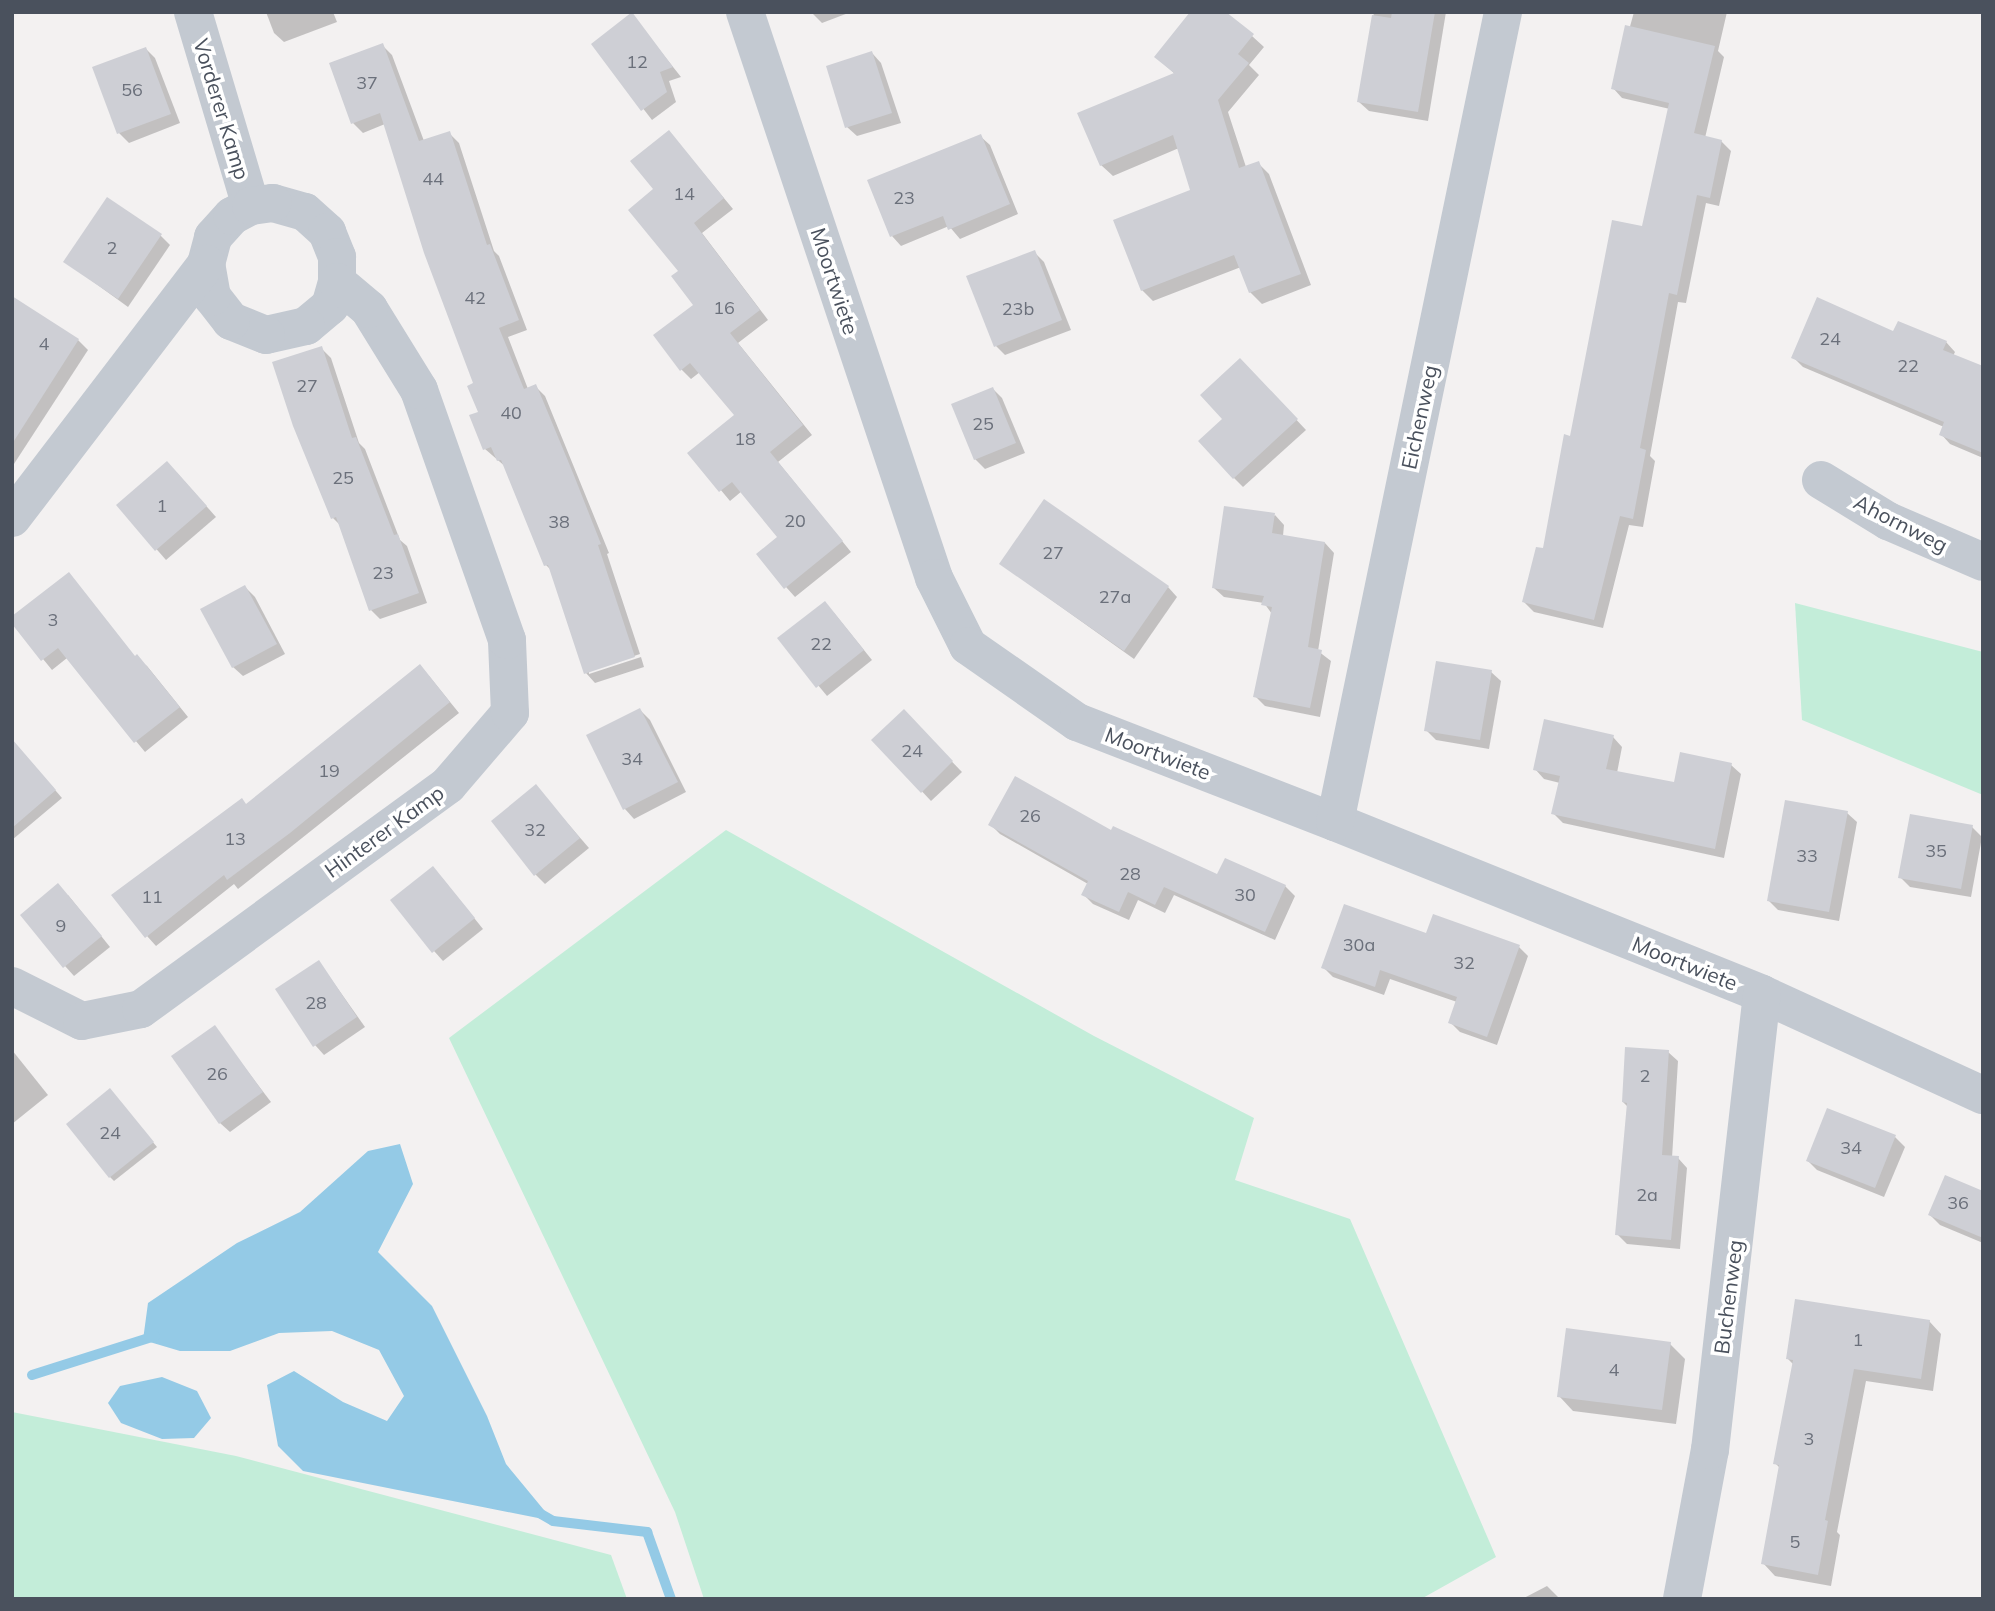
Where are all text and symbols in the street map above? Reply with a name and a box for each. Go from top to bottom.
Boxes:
street label: Vorderer Kamp [189,36,255,182]
house number: 12 [626,51,648,73]
house number: 37 [356,72,378,94]
house number: 56 [121,79,143,101]
house number: 44 [422,168,444,190]
house number: 14 [673,183,695,205]
house number: 23 [893,187,915,209]
street label: Moortwiete [806,224,864,338]
house number: 2 [107,237,117,259]
house number: 42 [464,287,486,309]
house number: 16 [713,297,735,319]
house number: 23b [1002,298,1034,320]
house number: 24 [1819,328,1841,350]
house number: 4 [39,333,49,355]
house number: 22 [1897,355,1919,377]
street label: Eichenweg [1396,363,1442,471]
house number: 27 [296,375,318,397]
house number: 40 [500,402,522,424]
house number: 25 [972,413,994,435]
house number: 18 [734,428,756,450]
house number: 25 [332,467,354,489]
street label: Ahornweg [1850,489,1952,557]
house number: 1 [157,495,167,517]
house number: 20 [784,510,806,532]
house number: 38 [548,511,570,533]
house number: 27 [1042,542,1064,564]
house number: 23 [372,562,394,584]
house number: 27a [1099,586,1131,608]
house number: 3 [48,609,58,631]
house number: 22 [810,633,832,655]
street label: Moortwiete [1102,721,1214,785]
house number: 24 [901,740,923,762]
house number: 34 [621,748,643,770]
house number: 19 [318,760,340,782]
street label: Hinterer Kamp [320,779,448,883]
house number: 26 [1019,805,1041,827]
house number: 32 [524,819,546,841]
house number: 13 [224,828,246,850]
house number: 35 [1925,840,1947,862]
house number: 33 [1796,845,1818,867]
house number: 28 [1119,863,1141,885]
house number: 30 [1234,884,1256,906]
house number: 11 [141,886,163,908]
house number: 9 [56,915,66,937]
street label: Moortwiete [1629,931,1741,995]
house number: 30a [1343,934,1375,956]
house number: 32 [1453,952,1475,974]
house number: 28 [305,992,327,1014]
house number: 26 [206,1063,228,1085]
house number: 2 [1640,1065,1650,1087]
house number: 24 [99,1122,121,1144]
house number: 34 [1840,1137,1862,1159]
house number: 2a [1636,1184,1658,1206]
house number: 36 [1947,1192,1969,1214]
street label: Buchenweg [1708,1238,1748,1356]
house number: 1 [1853,1329,1863,1351]
house number: 4 [1609,1359,1619,1381]
house number: 3 [1804,1428,1814,1450]
house number: 5 [1790,1531,1800,1553]

